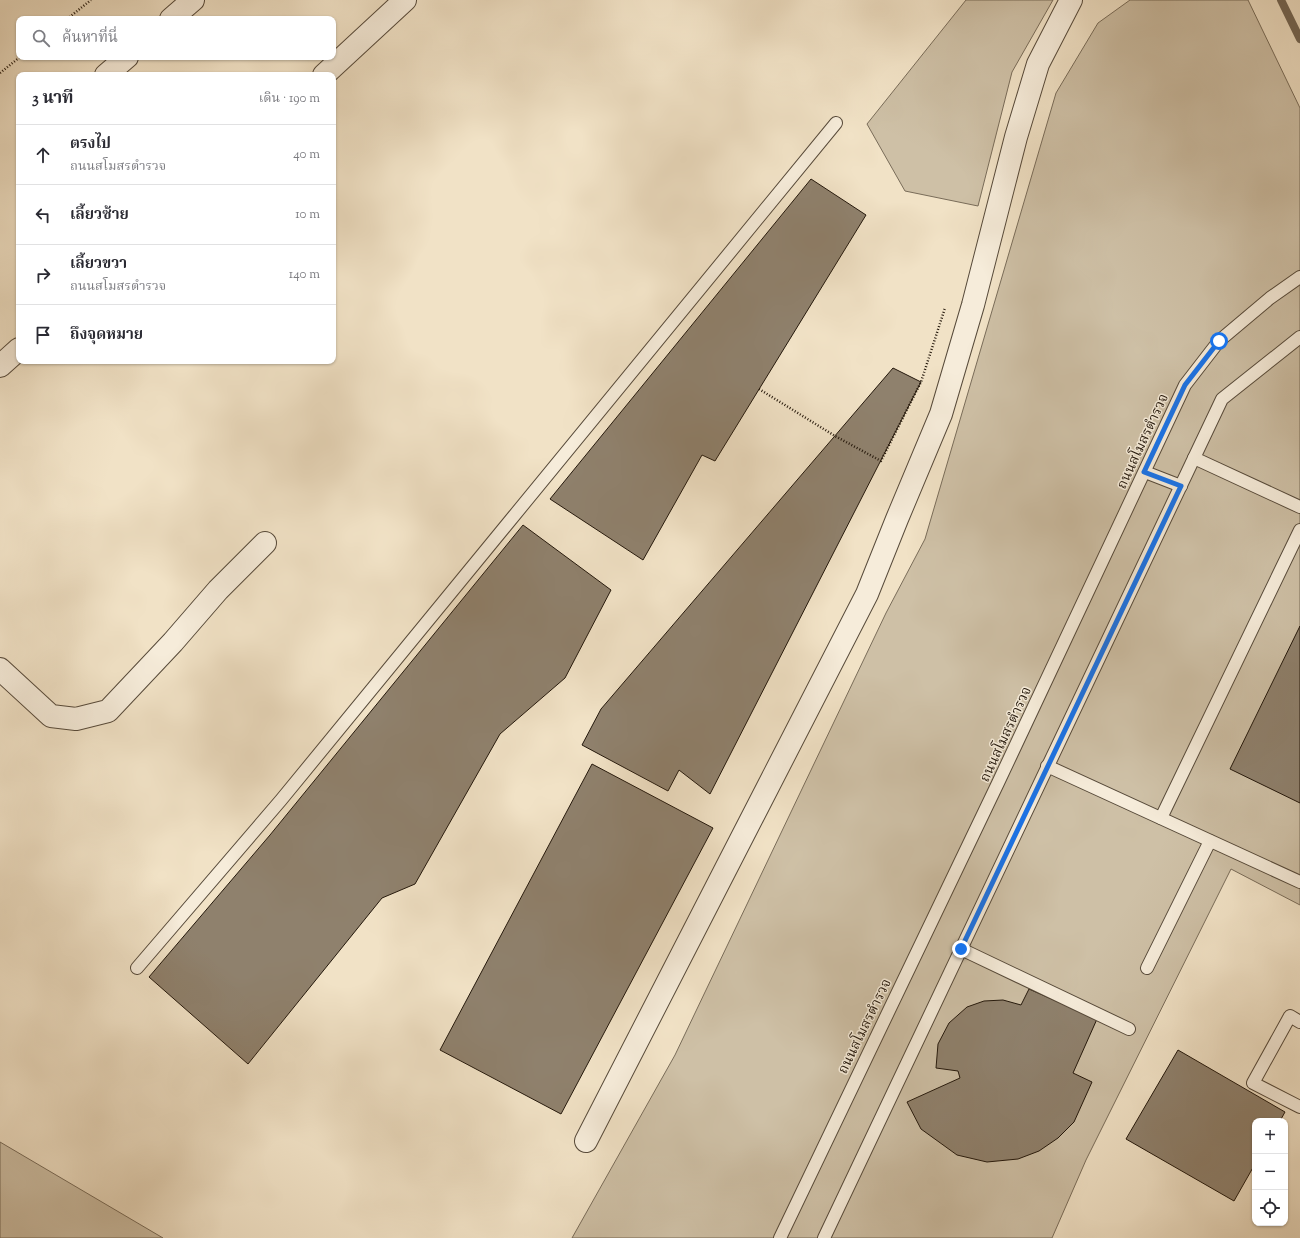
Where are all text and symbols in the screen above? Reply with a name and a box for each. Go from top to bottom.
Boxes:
search box [16,16,336,60]
icon: search [30,27,52,49]
text: ค้นหาที่นี่ [62,28,118,49]
text: 3 นาที [32,87,74,111]
text: เดิน · 190 m [259,90,320,108]
text: ตรงไป [70,134,111,155]
icon: ahead [32,144,54,166]
text: 40 m [293,146,320,164]
text: ถนนสโมสรตำรวจ [70,158,166,176]
icon: left [32,204,54,226]
text: เลี้ยวซ้าย [70,205,129,226]
text: 10 m [295,206,320,224]
text: เลี้ยวขวา [70,254,127,275]
icon: right [32,264,54,286]
text: 140 m [289,266,320,284]
text: ถนนสโมสรตำรวจ [70,278,166,296]
icon: arrive [32,324,54,346]
text: ถึงจุดหมาย [70,325,143,346]
route start [1210,332,1228,350]
street label: ถนนสโมสรตำรวจ [1111,390,1175,493]
street label: ถนนสโมสรตำรวจ [974,683,1038,786]
route end [952,940,970,958]
street label: ถนนสโมสรตำรวจ [832,975,898,1078]
map controls [1252,1118,1288,1226]
button: + [1252,1118,1288,1154]
button: − [1252,1154,1288,1190]
button: locate [1252,1190,1288,1226]

